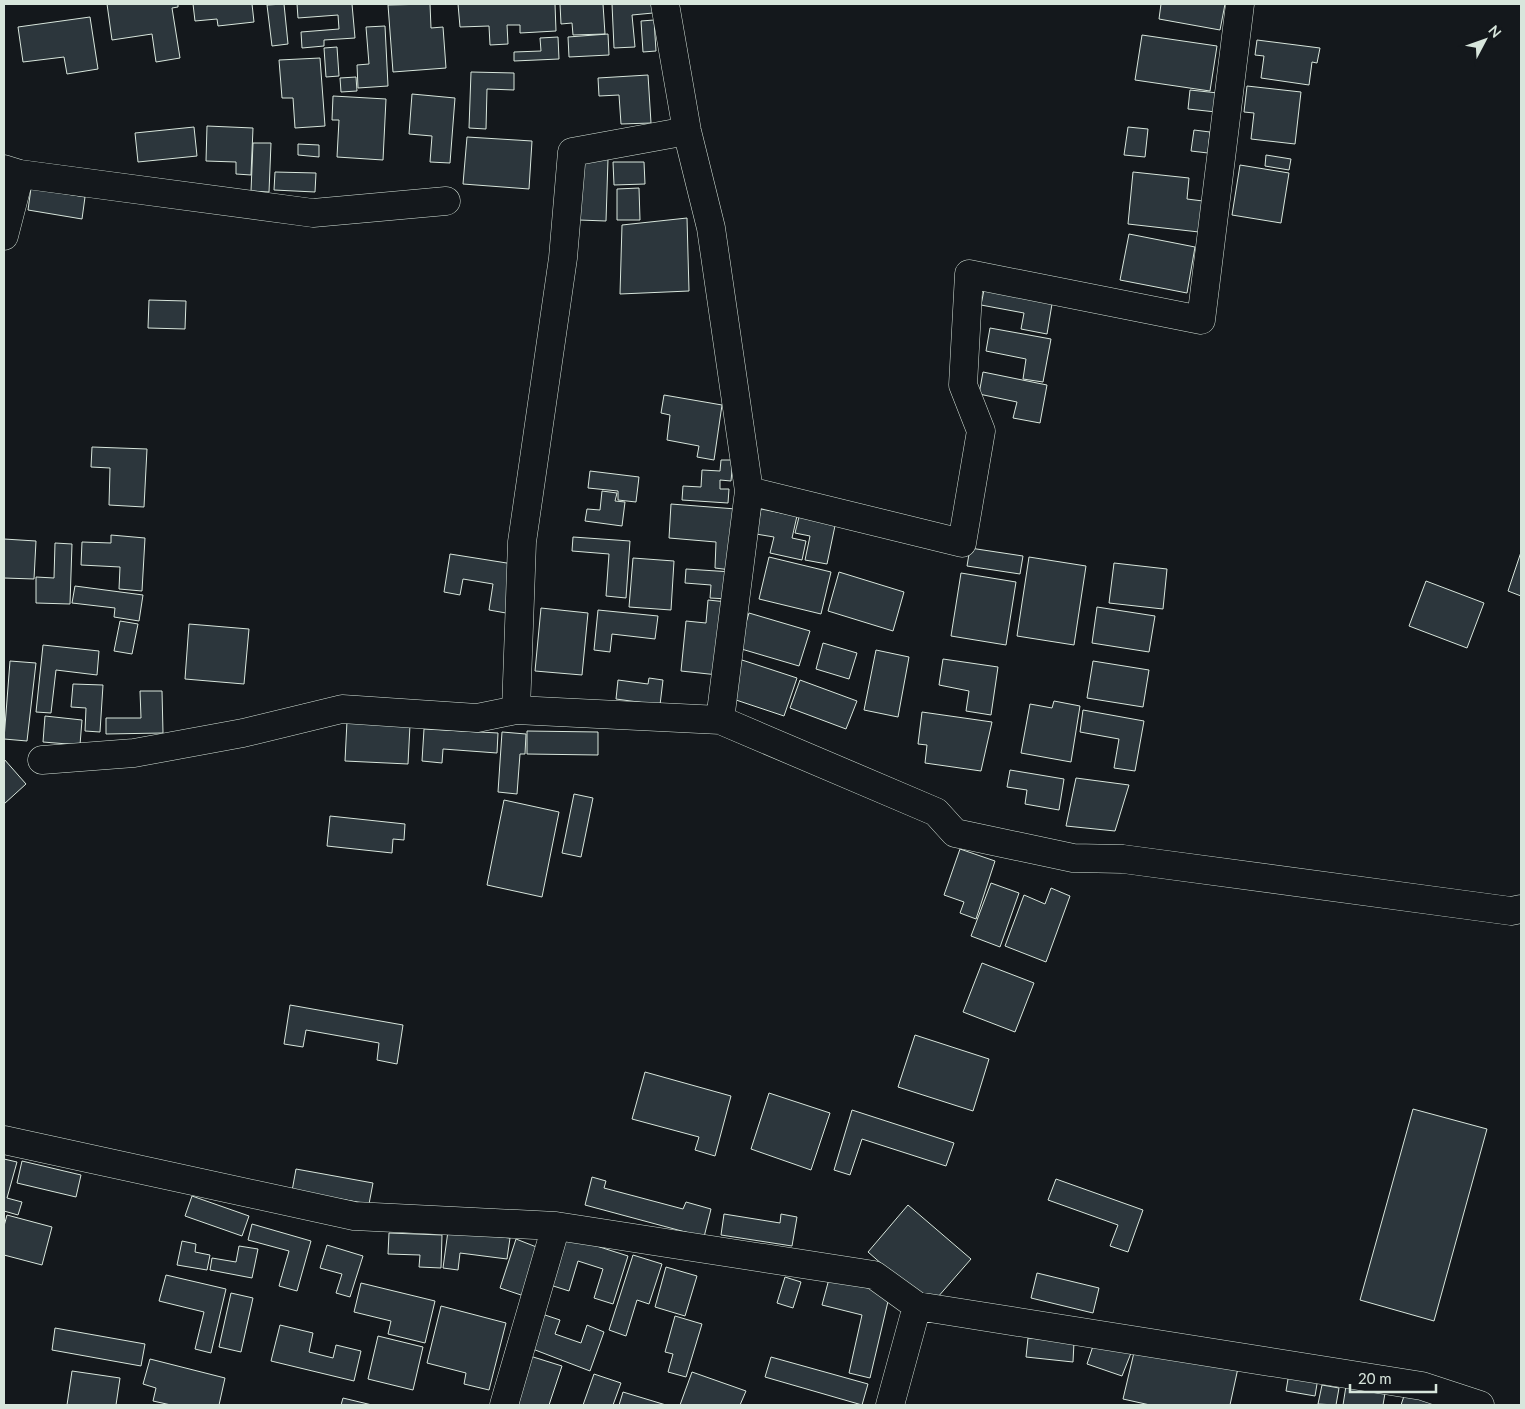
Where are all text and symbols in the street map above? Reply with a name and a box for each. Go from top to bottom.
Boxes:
north arrow [1460,15,1510,65]
text: N [1485,21,1505,41]
scale bar [1350,1362,1436,1394]
text: 20 m [1358,1369,1392,1387]

